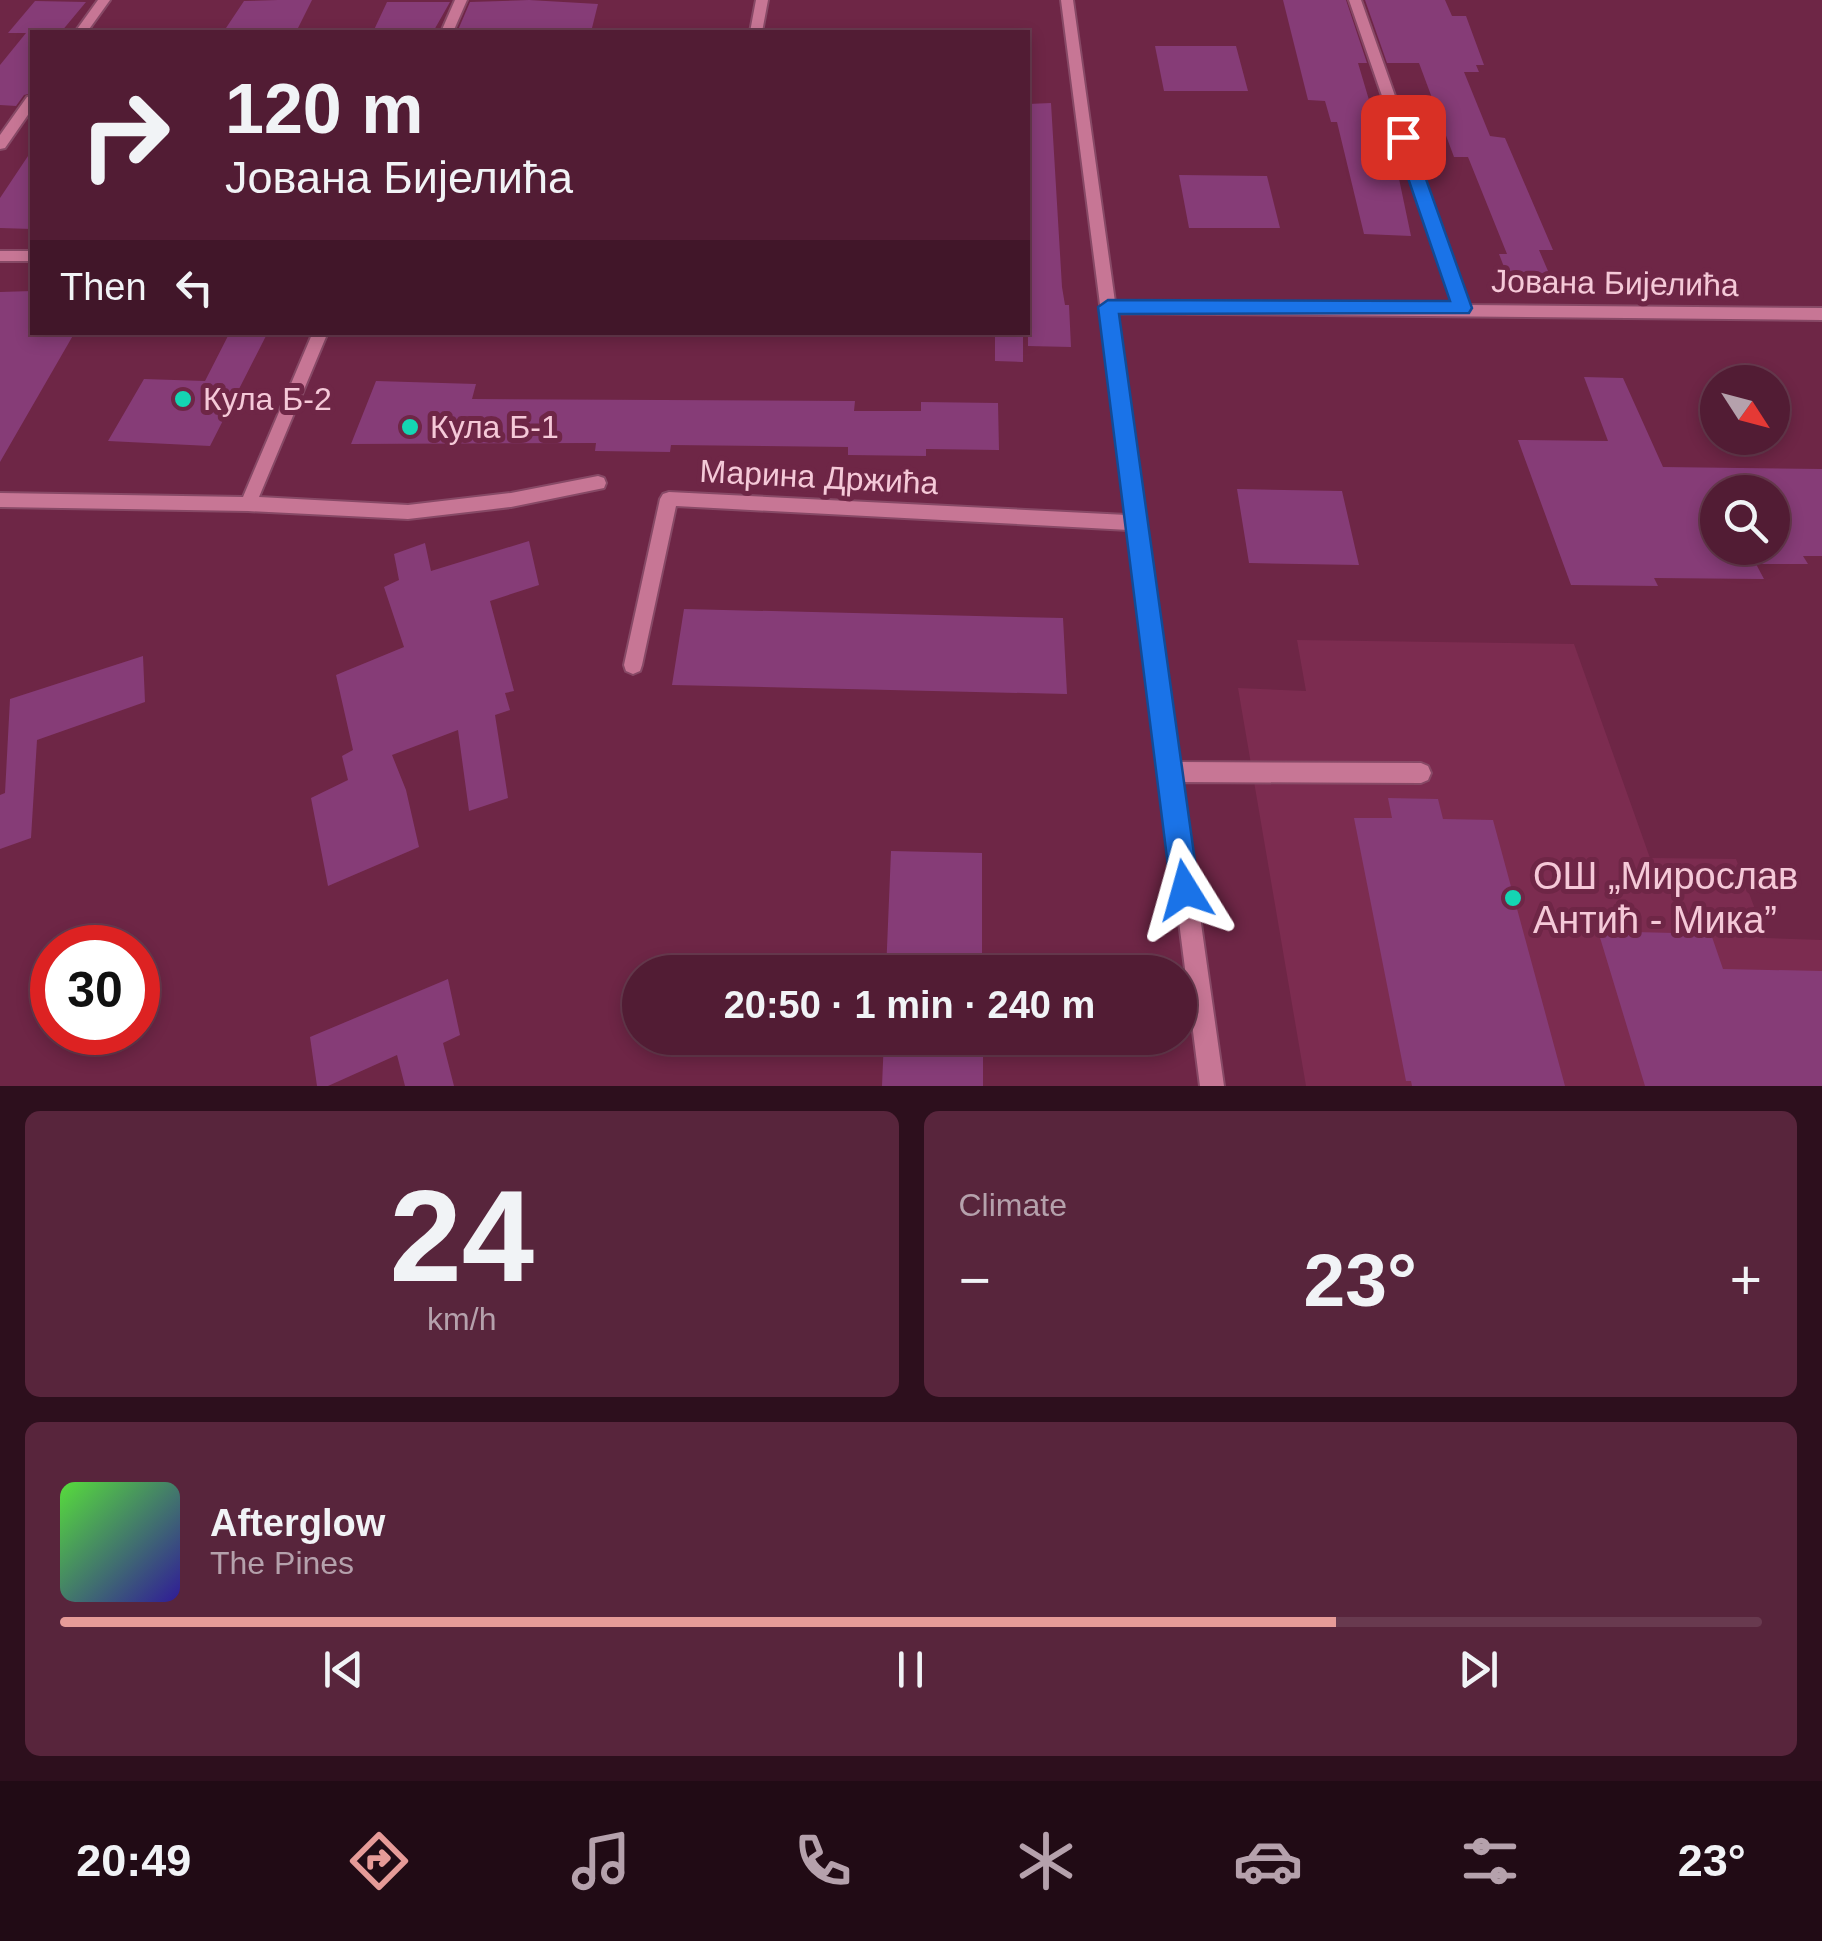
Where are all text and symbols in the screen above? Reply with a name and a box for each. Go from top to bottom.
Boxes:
icon: right [60,70,190,200]
text: 120 m [225,70,423,148]
pin [1361,95,1446,180]
icon: arrive [1376,110,1431,165]
text: Јована Бијелића [225,152,573,203]
icon: left [167,260,222,315]
street label: Јована Бијелића [1491,263,1739,303]
text: Then [60,266,147,308]
north arrow [1700,365,1790,455]
map controls [1700,365,1790,565]
place label: Кула Б-2 [203,381,332,417]
marker: Кула Б-2 [172,388,194,410]
place label: Кула Б-1 [430,409,559,445]
marker: Кула Б-1 [399,416,421,438]
street label: Марина Држића [699,453,940,501]
button: search [1700,475,1790,565]
position arrow [1133,838,1237,942]
place label: ОШ „Мирослав Антић - Мика” [1533,855,1798,941]
marker: ОШ „Мирослав Антић - Мика” [1502,887,1524,909]
speed limit sign: 30 [30,925,160,1055]
text: 20:50 · 1 min · 240 m [724,984,1095,1026]
text: 24 [389,1163,534,1309]
text: Climate [959,1187,1067,1223]
text: 23° [1304,1238,1417,1322]
text: − [959,1249,991,1311]
text: + [1730,1249,1762,1311]
text: km/h [427,1301,496,1337]
text: Afterglow [210,1502,385,1544]
text: The Pines [210,1545,354,1581]
icon: previous [316,1642,371,1697]
icon: pause [883,1642,938,1697]
icon: next [1451,1642,1506,1697]
icon: directions [344,1826,414,1896]
icon: music [566,1826,636,1896]
icon: phone [788,1826,858,1896]
icon: climate [1011,1826,1081,1896]
icon: car [1233,1826,1303,1896]
icon: filters [1455,1826,1525,1896]
text: 20:49 [76,1835,191,1886]
text: 23° [1678,1835,1746,1886]

